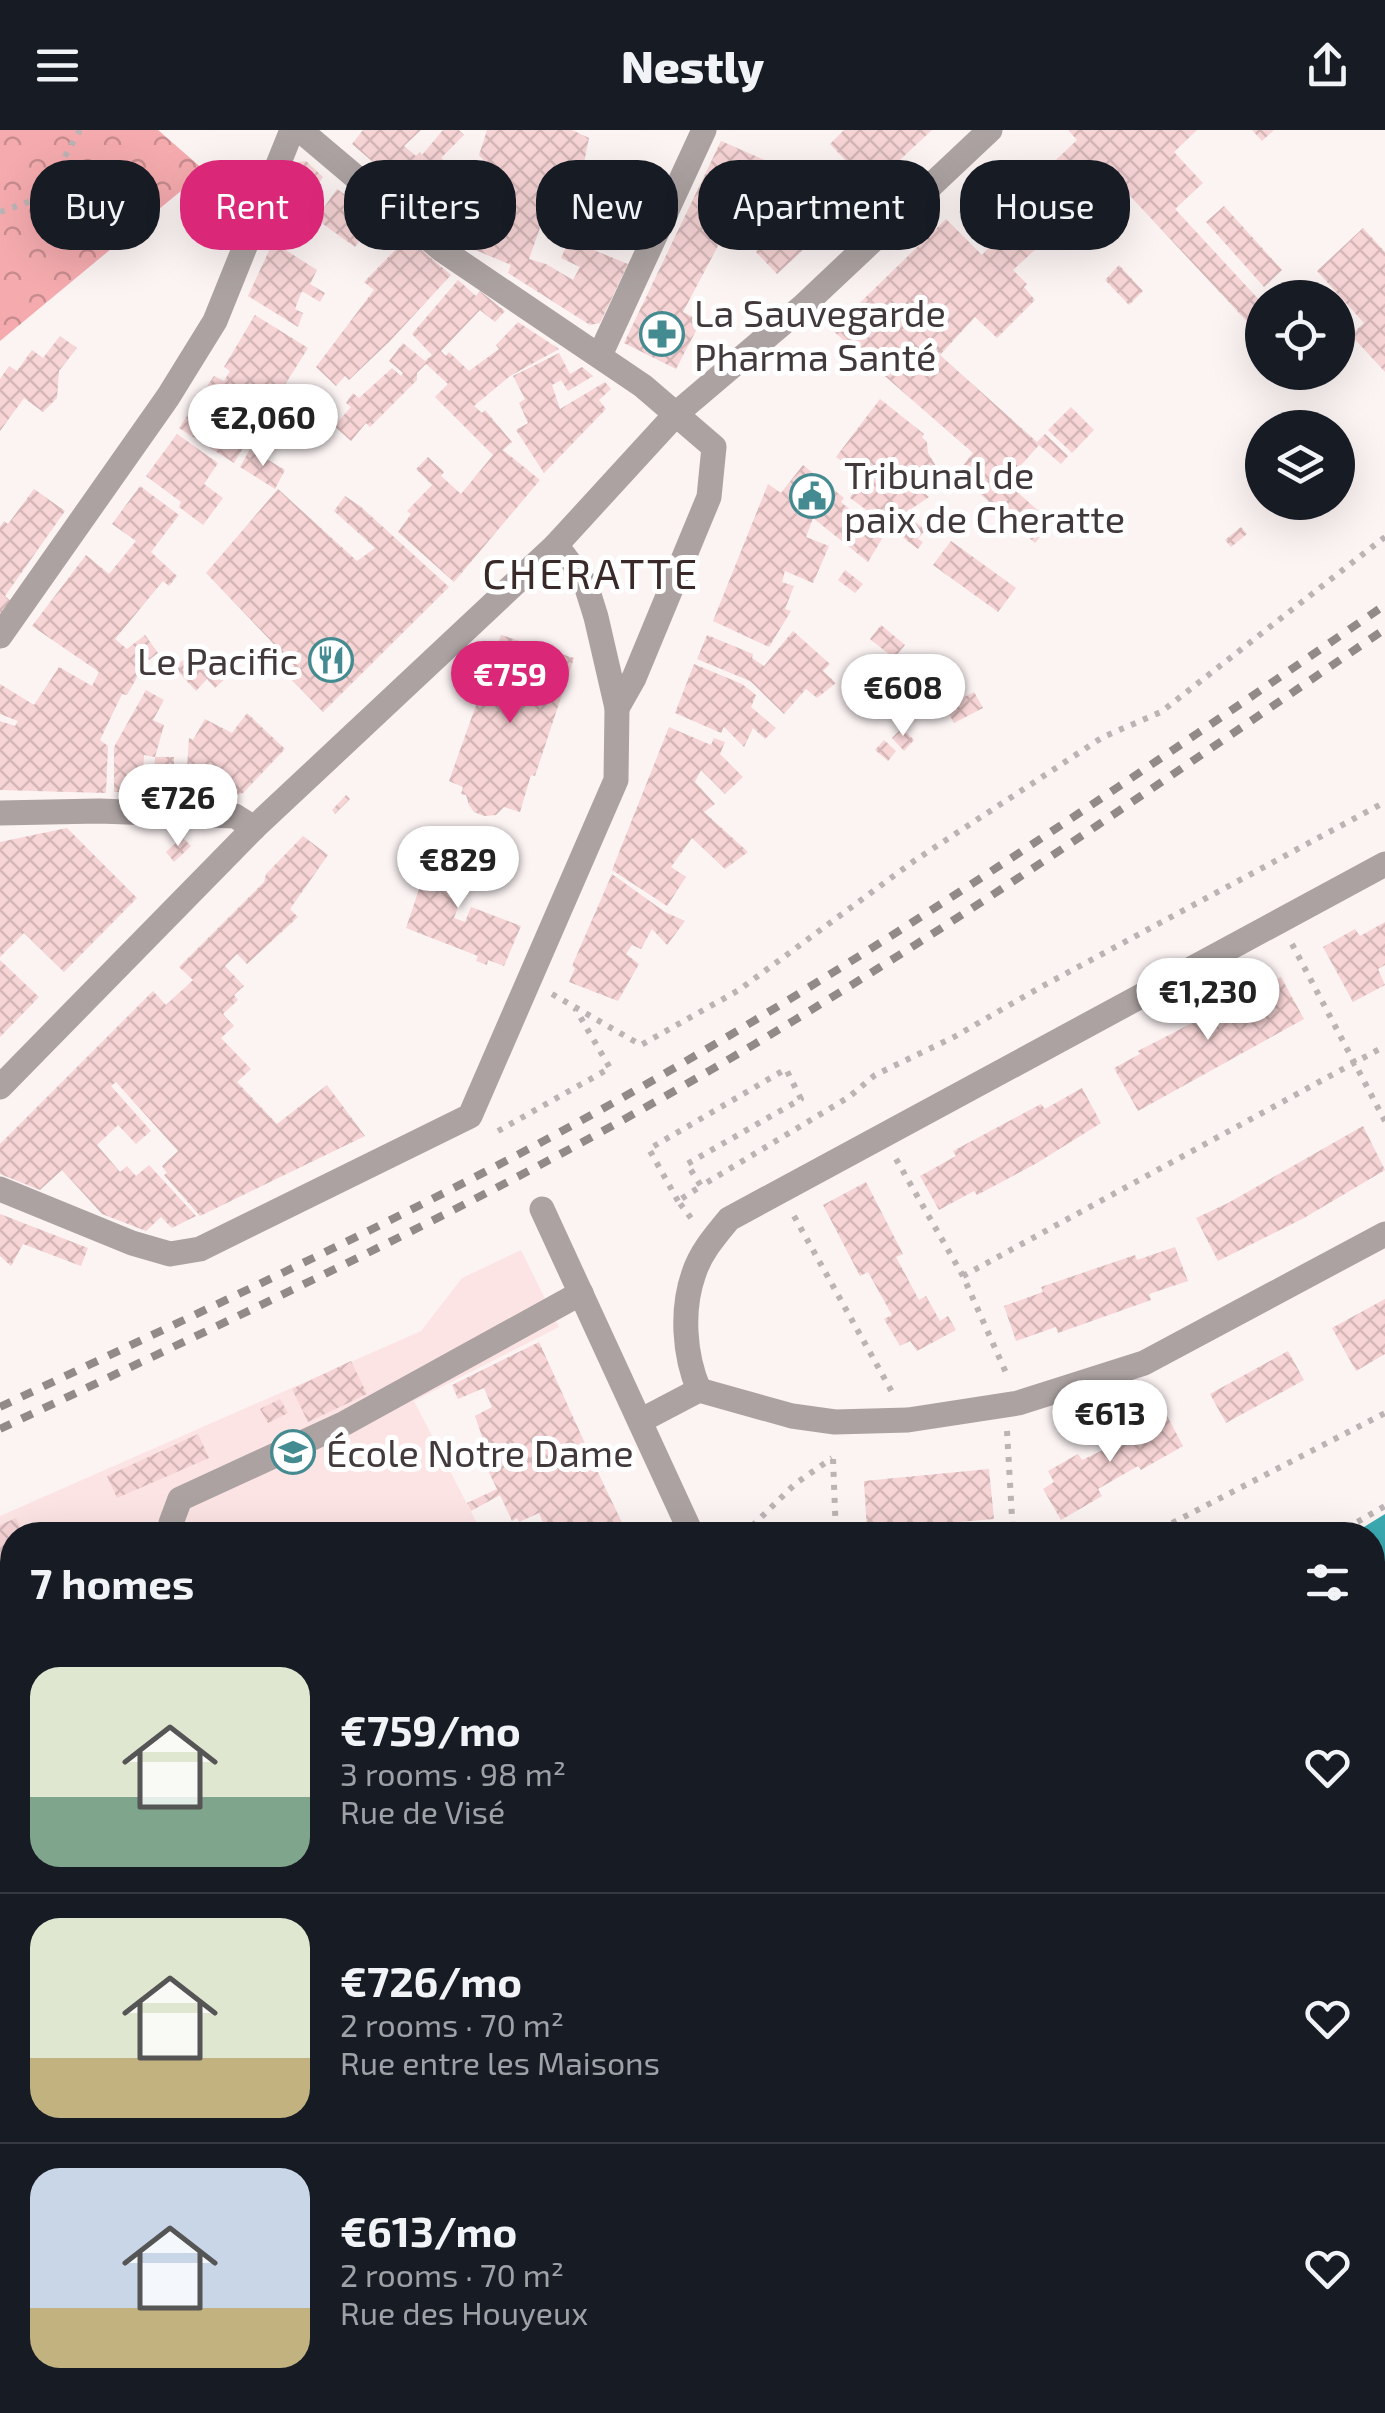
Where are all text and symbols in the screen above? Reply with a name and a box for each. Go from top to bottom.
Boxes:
icon: menu [30,38,85,93]
text: Nestly [621,38,764,92]
icon: share [1300,38,1355,93]
chip: Buy [30,160,160,250]
chip: Rent [180,160,324,250]
chip: Filters [344,160,516,250]
chip: New [536,160,678,250]
chip: Apartment [698,160,940,250]
chip: House [960,160,1130,250]
map controls [1245,280,1355,520]
button: locate [1245,280,1355,390]
place label: La Sauvegarde Pharma Santé [694,289,946,379]
pharmacy icon: La Sauvegarde Pharma Santé [639,311,685,357]
pin: €2,060 [182,384,344,469]
text: €2,060 [210,397,316,435]
button: layers [1245,410,1355,520]
place label: Tribunal de paix de Cheratte [844,451,1125,541]
public building icon: Tribunal de paix de Cheratte [789,473,835,519]
district label: CHERATTE [482,547,700,597]
place label: Le Pacific [137,637,298,683]
restaurant icon: Le Pacific [308,637,354,683]
pin: €759 [451,641,569,726]
text: €759 [473,654,547,692]
pin: €608 [844,654,962,739]
text: €608 [863,667,943,705]
pin: €726 [119,764,237,849]
text: €726 [141,777,215,815]
pin: €829 [399,826,517,911]
text: €829 [419,839,497,877]
pin: €1,230 [1127,958,1289,1043]
text: €1,230 [1158,971,1258,1009]
pin: €613 [1051,1380,1169,1465]
text: €613 [1074,1393,1146,1431]
school or university icon: École Notre Dame [270,1429,316,1475]
place label: École Notre Dame [326,1429,634,1475]
icon: filters [1300,1555,1355,1610]
text: 7 homes [30,1557,194,1607]
text: €759/mo [340,1704,521,1754]
icon: home [110,1707,230,1827]
icon: heart [1300,1740,1355,1795]
text: 3 rooms · 98 m² [340,1754,566,1792]
text: Rue de Visé [340,1792,505,1830]
text: €726/mo [340,1955,522,2005]
icon: home [110,1958,230,2078]
icon: heart [1300,1991,1355,2046]
text: 2 rooms · 70 m² [340,2005,564,2043]
text: Rue entre les Maisons [340,2043,660,2081]
text: €613/mo [340,2205,517,2255]
icon: home [110,2208,230,2328]
icon: heart [1300,2241,1355,2296]
text: 2 rooms · 70 m² [340,2255,564,2293]
text: Rue des Houyeux [340,2293,588,2331]

